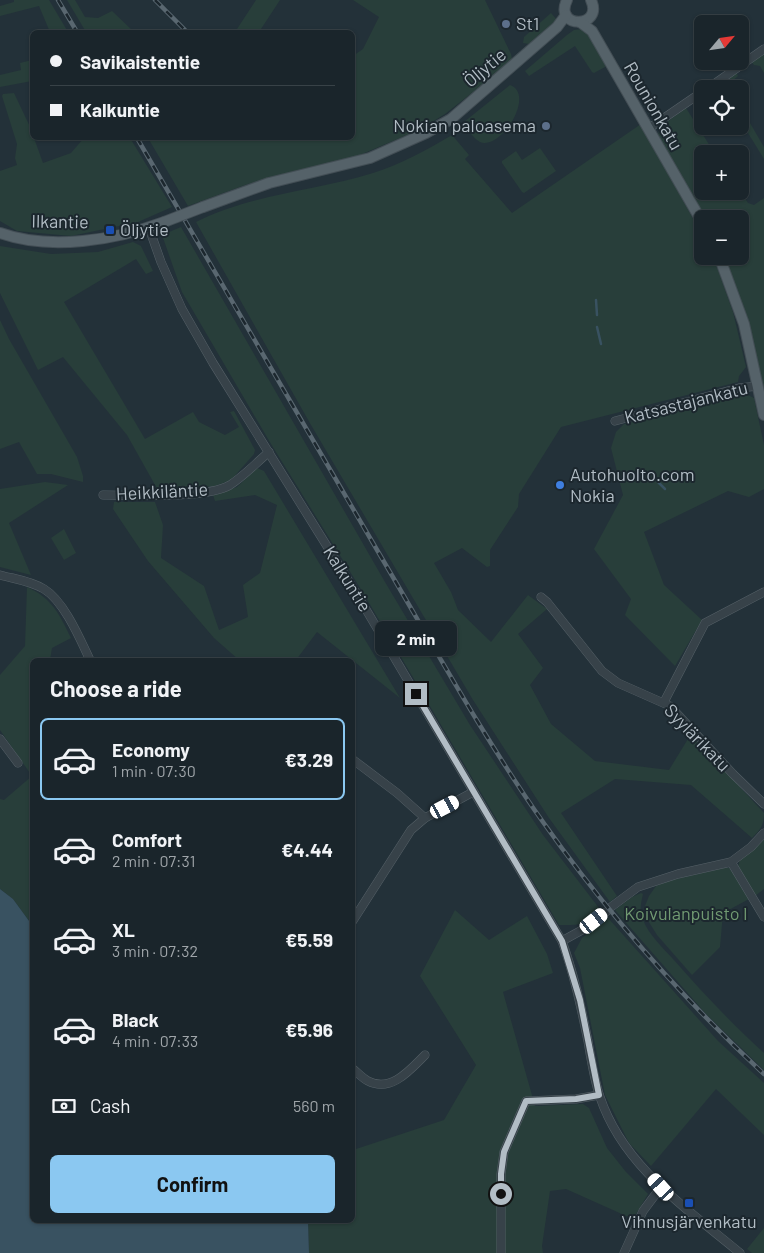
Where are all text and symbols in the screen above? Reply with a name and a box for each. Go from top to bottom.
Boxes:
place label: St1 [516,12,539,34]
north arrow [694,15,749,70]
map controls [694,15,749,265]
marker: St1 [500,18,512,30]
street label: Öljytie [459,43,510,91]
text: Savikaistentie [80,50,200,73]
street label: Rounionkatu [620,57,688,154]
button: locate [694,80,749,135]
text: Kalkuntie [80,98,160,121]
place label: Nokian paloasema [393,114,536,136]
marker: Nokian paloasema [540,120,552,132]
button: + [694,145,749,200]
street label: Ilkantie [31,210,89,232]
button: − [694,210,749,265]
place label: Öljytie [120,218,169,240]
marker: Öljytie [104,224,116,236]
street label: Katsastajankatu [622,376,750,428]
place label: Autohuolto.com Nokia [570,463,695,506]
street label: Heikkiläntie [115,478,209,504]
marker: Autohuolto.com Nokia [554,479,566,491]
street label: Kalkuntie [319,541,377,615]
callout: 2 min [375,622,457,656]
text: 2 min [397,629,435,648]
text: Choose a ride [50,675,182,701]
route end [405,683,427,705]
street label: Syylärikatu [660,699,735,776]
icon: car [52,737,97,782]
text: Economy [112,738,190,761]
text: €3.29 [285,748,333,771]
text: 1 min · 07:30 [112,761,196,780]
car [428,793,461,821]
icon: car [52,827,97,872]
text: Comfort [112,828,182,851]
text: €4.44 [281,838,333,861]
text: 2 min · 07:31 [112,851,195,870]
park label: Koivulanpuisto I [624,902,748,924]
car [577,906,610,936]
icon: car [52,917,97,962]
text: XL [112,918,135,941]
text: €5.59 [285,928,333,951]
text: 3 min · 07:32 [112,941,198,960]
icon: car [52,1007,97,1052]
text: Black [112,1008,159,1031]
text: €5.96 [285,1018,333,1041]
text: 4 min · 07:33 [112,1031,198,1050]
icon: cash [50,1092,78,1120]
text: Cash [90,1094,131,1117]
text: 560 m [293,1096,335,1115]
button: Confirm [50,1155,335,1213]
car [645,1171,676,1203]
route start [490,1183,512,1205]
marker: Vihnusjärvenkatu [683,1197,695,1209]
place label: Vihnusjärvenkatu [621,1210,757,1232]

